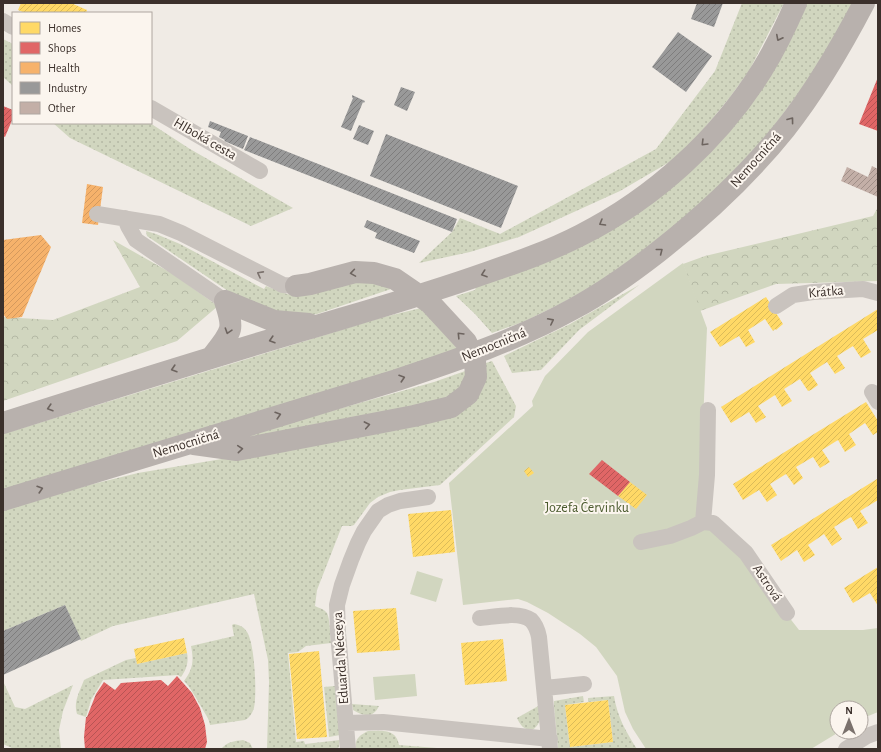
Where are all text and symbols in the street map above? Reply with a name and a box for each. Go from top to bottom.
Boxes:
legend [12,12,152,124]
text: Homes [48,22,81,34]
one-way arrow [776,34,784,41]
text: Shops [48,42,76,54]
text: Health [48,62,80,74]
text: Industry [48,82,87,95]
text: Other [48,102,75,114]
street label: Hlboká cesta [171,115,239,163]
one-way arrow [787,117,794,124]
street label: Nemocničná [728,129,785,190]
one-way arrow [701,138,709,146]
one-way arrow [599,219,606,226]
one-way arrow [656,248,663,255]
one-way arrow [350,269,356,277]
one-way arrow [481,269,488,277]
one-way arrow [257,271,264,279]
street label: Krátka [808,283,845,301]
one-way arrow [547,318,554,325]
street label: Nemocničná [460,325,529,364]
one-way arrow [224,328,233,335]
one-way arrow [458,333,465,340]
one-way arrow [269,335,276,344]
one-way arrow [171,364,178,373]
one-way arrow [399,374,406,383]
one-way arrow [47,403,54,412]
one-way arrow [274,411,281,420]
one-way arrow [364,421,370,430]
street label: Nemocničná [151,427,221,461]
one-way arrow [236,445,243,454]
one-way arrow [37,485,44,494]
park label: Jozefa Červinku [545,499,629,515]
street label: Astrová [750,562,785,604]
street label: Eduarda Nécseya [331,611,351,705]
north arrow [829,700,869,740]
text: N [845,705,853,716]

